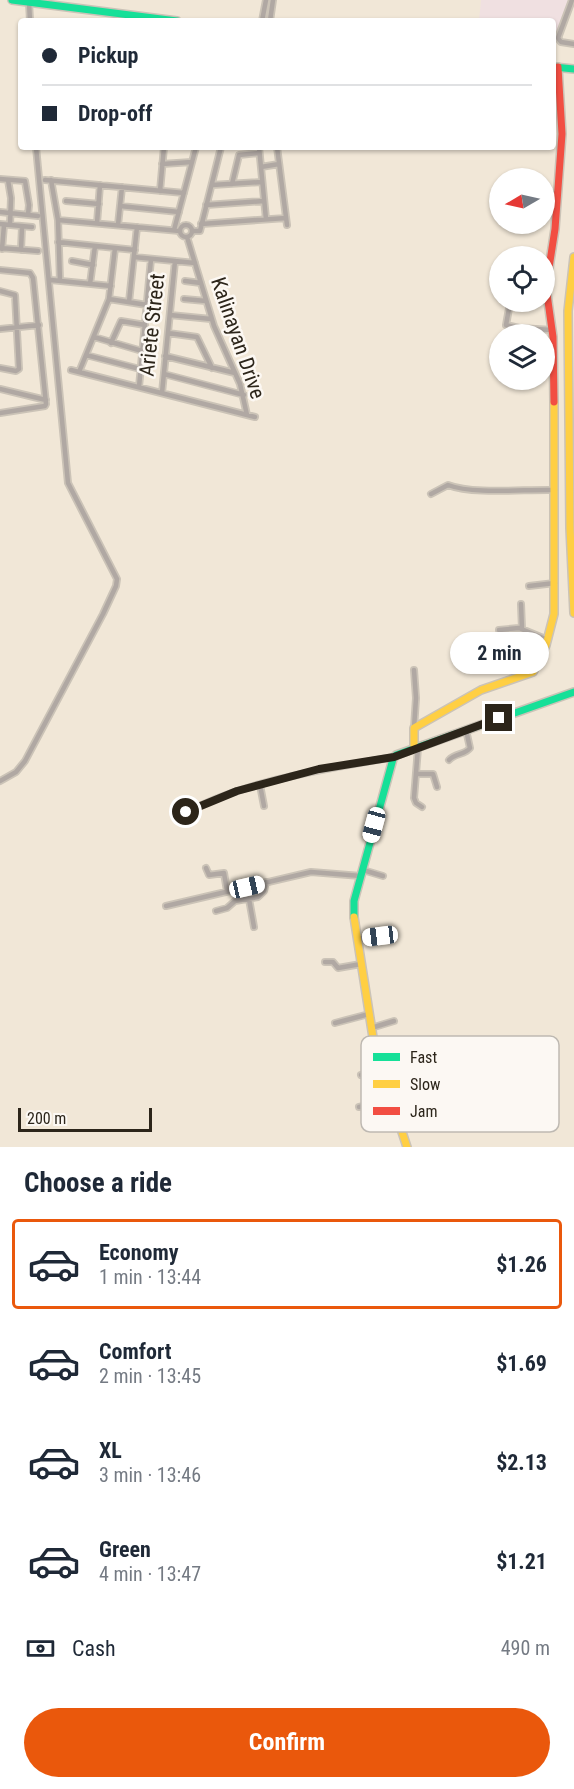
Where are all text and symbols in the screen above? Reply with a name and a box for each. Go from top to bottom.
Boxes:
text: Pickup [78,43,138,68]
text: Drop-off [78,101,152,126]
north arrow [489,168,555,234]
map controls [489,168,555,390]
button: locate [489,246,555,312]
street label: Ariete Street [135,272,169,378]
street label: Kalinayan Drive [206,274,270,402]
button: layers [489,324,555,390]
callout: 2 min [450,631,548,673]
text: 2 min [477,641,522,665]
route end [485,704,512,731]
route start [172,798,199,825]
car [361,805,387,845]
car [227,874,267,900]
car [361,925,399,947]
legend [361,1036,559,1132]
text: Fast [410,1048,437,1067]
text: Slow [410,1075,440,1094]
text: Jam [410,1102,437,1121]
scale bar [18,1105,152,1132]
text: 200 m [27,1109,66,1128]
text: Choose a ride [24,1167,172,1199]
icon: car [27,1237,81,1291]
text: Economy [99,1240,179,1265]
text: $1.26 [496,1252,547,1277]
text: 1 min · 13:44 [99,1265,201,1289]
icon: car [27,1336,81,1390]
text: Comfort [99,1339,172,1364]
text: $1.69 [496,1351,547,1376]
text: 2 min · 13:45 [99,1364,201,1388]
icon: car [27,1435,81,1489]
text: XL [99,1438,122,1463]
text: $2.13 [496,1450,547,1475]
text: 3 min · 13:46 [99,1463,201,1487]
icon: car [27,1534,81,1588]
text: Green [99,1537,151,1562]
text: $1.21 [496,1549,547,1574]
text: 4 min · 13:47 [99,1562,201,1586]
icon: cash [24,1632,57,1665]
text: Cash [72,1636,116,1661]
text: 490 m [501,1636,550,1660]
button: Confirm [24,1708,550,1777]

